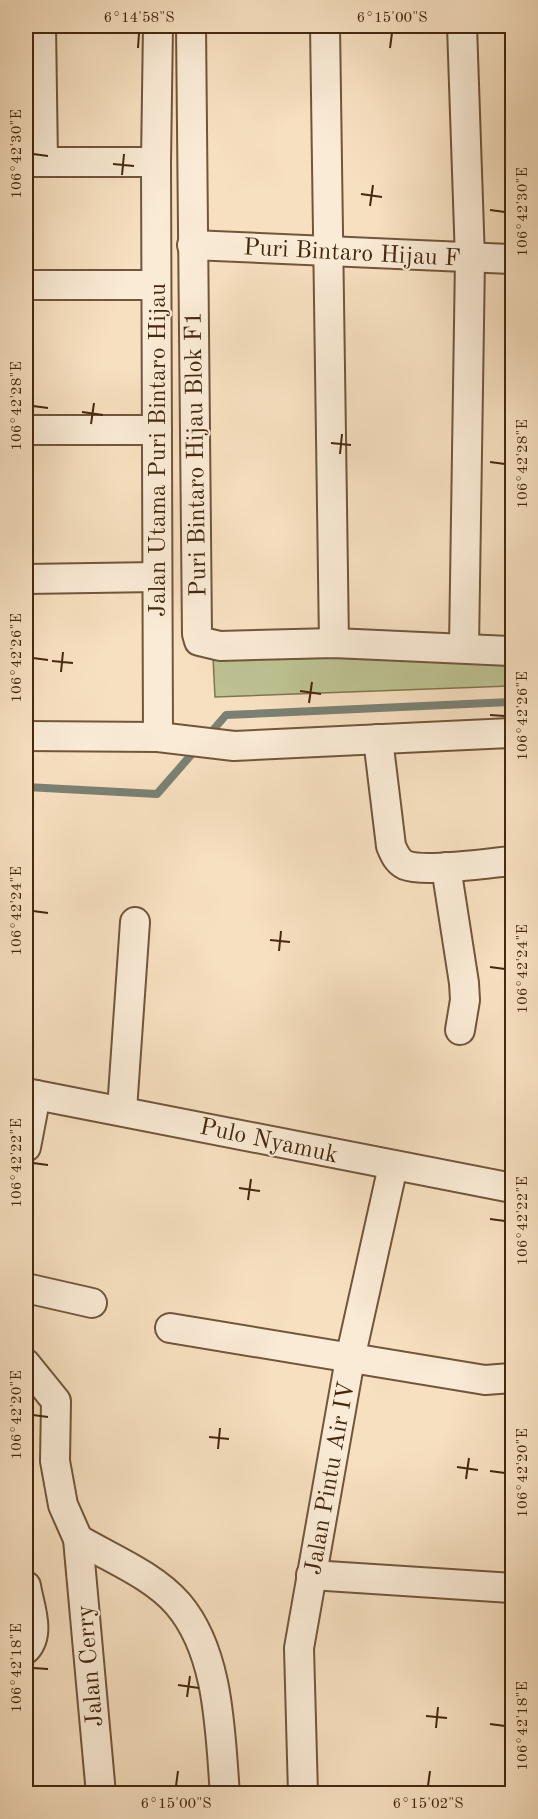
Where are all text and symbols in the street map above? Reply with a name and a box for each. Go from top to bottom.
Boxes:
text: 6°14'58"S [103,11,175,26]
text: 6°15'00"S [356,11,428,26]
text: 106°42'30"E [10,109,25,199]
text: 106°42'30"E [516,167,531,257]
street label: Puri Bintaro Hijau F [243,236,461,272]
street label: Jalan Utama Puri Bintaro Hijau [147,283,171,617]
street label: Puri Bintaro Hijau Blok F1 [183,311,211,597]
text: 106°42'28"E [10,361,25,451]
text: 106°42'28"E [516,419,531,509]
text: 106°42'26"E [10,613,25,703]
text: 106°42'26"E [516,671,531,761]
text: 106°42'24"E [10,866,25,956]
text: 106°42'24"E [516,924,531,1014]
street label: Pulo Nyamuk [197,1116,340,1168]
text: 106°42'22"E [10,1118,25,1208]
text: 106°42'22"E [516,1176,531,1266]
text: 106°42'20"E [10,1370,25,1460]
street label: Jalan Pintu Air IV [302,1380,360,1577]
text: 106°42'20"E [516,1428,531,1518]
street label: Jalan Cerry [74,1604,108,1728]
text: 106°42'18"E [10,1623,25,1713]
text: 106°42'18"E [516,1681,531,1771]
text: 6°15'00"S [140,1797,212,1812]
text: 6°15'02"S [392,1797,464,1812]

